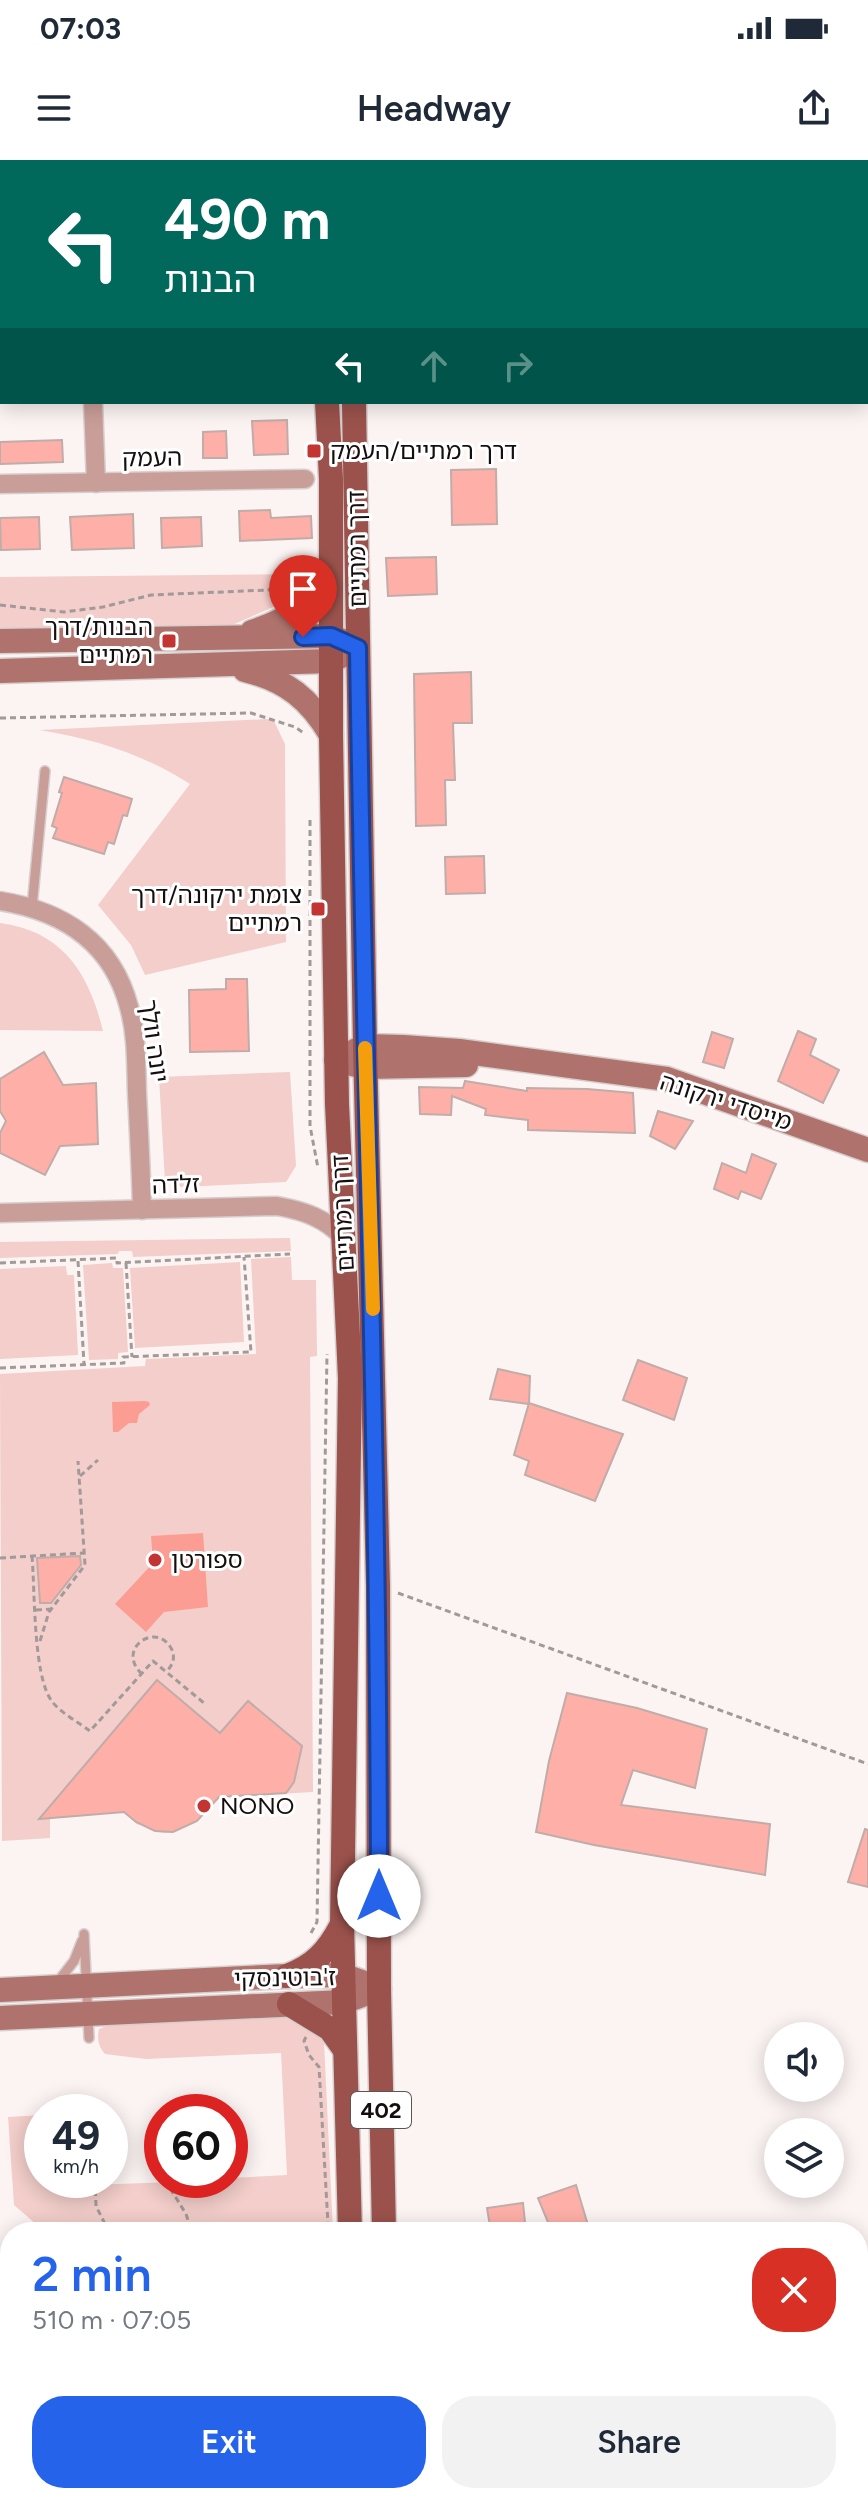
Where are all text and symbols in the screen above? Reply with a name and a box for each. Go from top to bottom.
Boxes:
text: 07:03 [40,10,121,47]
icon: menu [32,86,76,130]
icon: share [792,86,836,130]
text: Headway [357,87,511,130]
text: 490 m [164,186,330,253]
icon: left [32,192,136,296]
text: הבנות [164,258,256,301]
icon: left [328,344,372,388]
icon: ahead [412,344,456,388]
icon: right [496,344,540,388]
place label: דרך רמתיים/העמק [330,436,517,465]
street label: העמק [122,442,182,473]
marker: דרך רמתיים/העמק [305,442,323,460]
street label: דרך רמתיים [341,490,372,608]
pin [269,555,337,637]
icon: arrive [281,567,325,611]
place label: הבנות/דרך רמתיים [45,612,153,669]
marker: הבנות/דרך רמתיים [160,632,178,650]
place label: צומת ירקונה/דרך רמתיים [131,880,302,937]
marker: צומת ירקונה/דרך רמתיים [309,900,327,918]
street label: יונה וולך [134,997,175,1084]
street label: מייסדי ירקונה [657,1067,796,1136]
street label: דרך רמתיים [325,1154,360,1272]
street label: זלדה [151,1169,201,1200]
place label: ספורטן [171,1545,243,1574]
marker: ספורטן [146,1551,164,1569]
place label: NONO [220,1791,294,1820]
marker: NONO [195,1797,213,1815]
position arrow [337,1854,421,1938]
street label: ז'בוטינסקי [234,1962,336,1993]
map controls [764,2022,844,2198]
button: sound [764,2022,844,2102]
road number: 402 [351,2092,411,2128]
speed limit sign: 60 [144,2094,248,2198]
text: 49 [52,2112,100,2160]
button: layers [764,2118,844,2198]
text: km/h [53,2154,99,2178]
text: 2 min [32,2245,152,2303]
button: close [752,2248,836,2332]
text: 510 m · 07:05 [32,2304,191,2336]
button: Exit [32,2396,426,2488]
button: Share [442,2396,836,2488]

